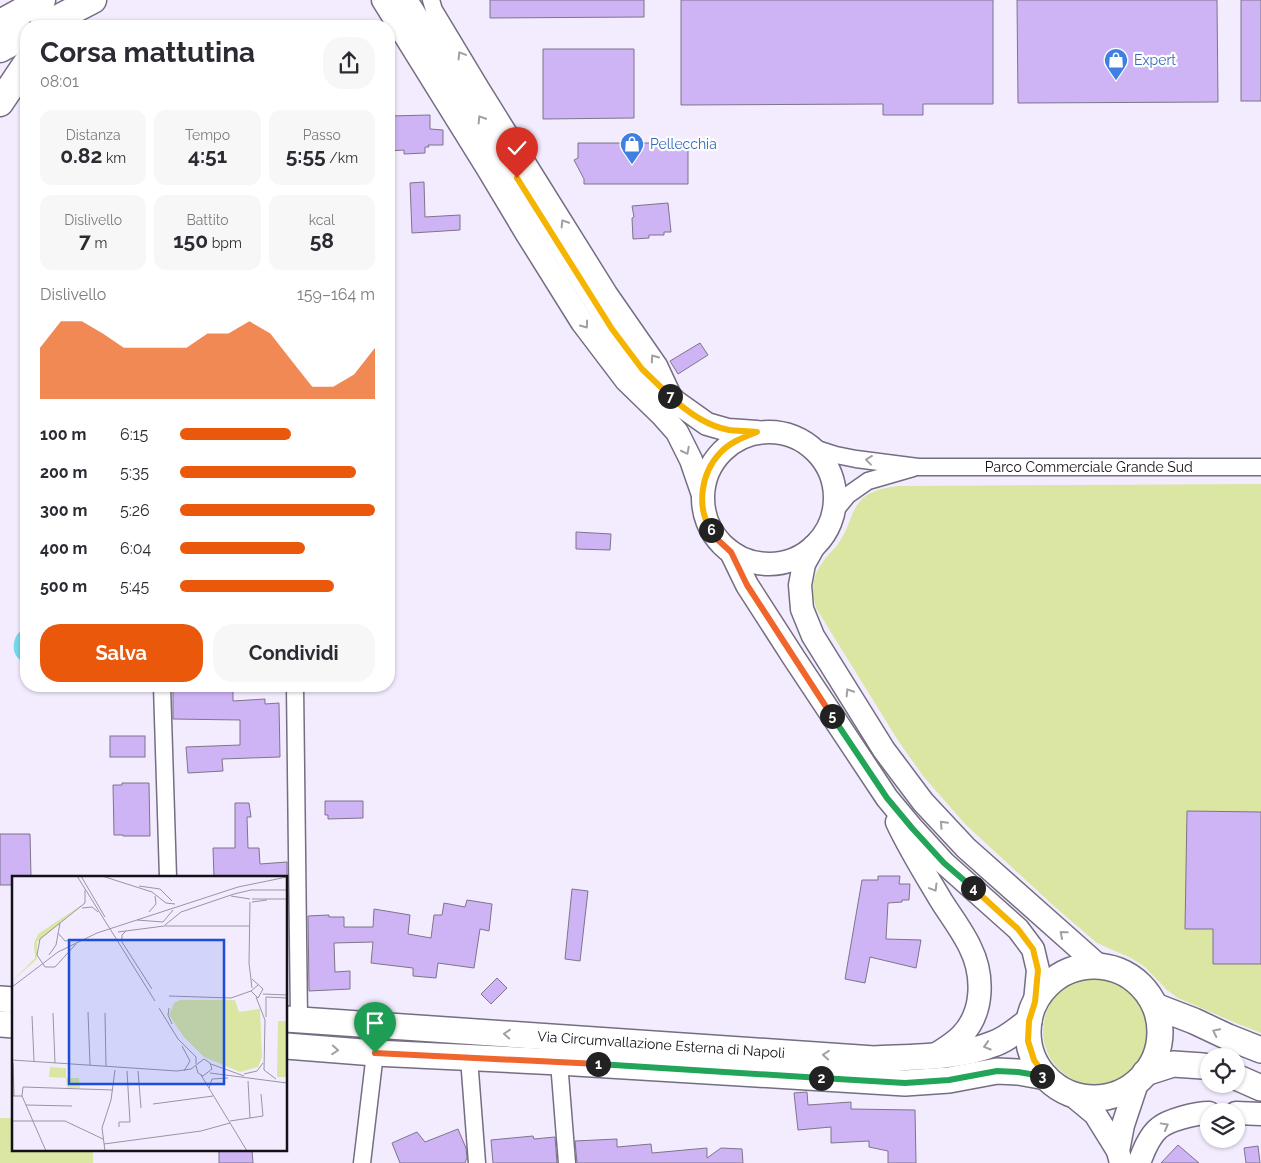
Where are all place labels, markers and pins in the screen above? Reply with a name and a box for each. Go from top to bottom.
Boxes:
shop icon: Expert [1103,47,1129,81]
place label: Expert [1134,52,1176,68]
pin [496,127,538,178]
shop icon: Pellecchia [619,131,645,165]
place label: Pellecchia [650,136,717,152]
pin: 7 [658,384,682,408]
pin: 6 [698,518,724,542]
pin: 5 [820,704,844,728]
pin: 4 [960,876,986,900]
pin [354,1002,396,1053]
pin: 1 [586,1052,610,1076]
pin: 3 [1030,1064,1054,1088]
pin: 2 [808,1066,834,1090]

